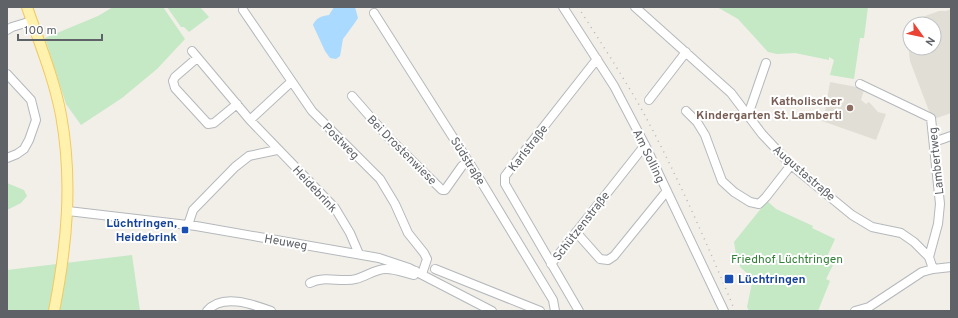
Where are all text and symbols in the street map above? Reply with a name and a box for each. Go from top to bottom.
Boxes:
scale bar [18,16,102,42]
north arrow [902,16,942,56]
text: 100 m [24,23,57,39]
text: N [922,34,938,48]
place label: Katholischer Kindergarten St. Lamberti [696,94,842,124]
marker: Katholischer Kindergarten St. Lamberti [845,103,855,113]
street label: Bei Drostenwiese [363,112,440,189]
street label: Postweg [318,120,362,164]
street label: Karlstraße [505,122,552,175]
street label: Lambertweg [925,126,949,196]
street label: Am Solling [628,127,668,186]
street label: Südstraße [446,134,488,189]
street label: Augustastraße [769,142,838,205]
street label: Heidebrink [288,163,340,217]
street label: Schützenstraße [550,189,614,264]
place label: Lüchtringen, Heidebrink [106,216,177,246]
marker: Lüchtringen, Heidebrink [180,225,190,235]
street label: Heuweg [263,231,309,255]
park label: Friedhof Lüchtringen [731,252,843,268]
place label: Lüchtringen [738,272,806,288]
marker: Lüchtringen [723,273,735,285]

